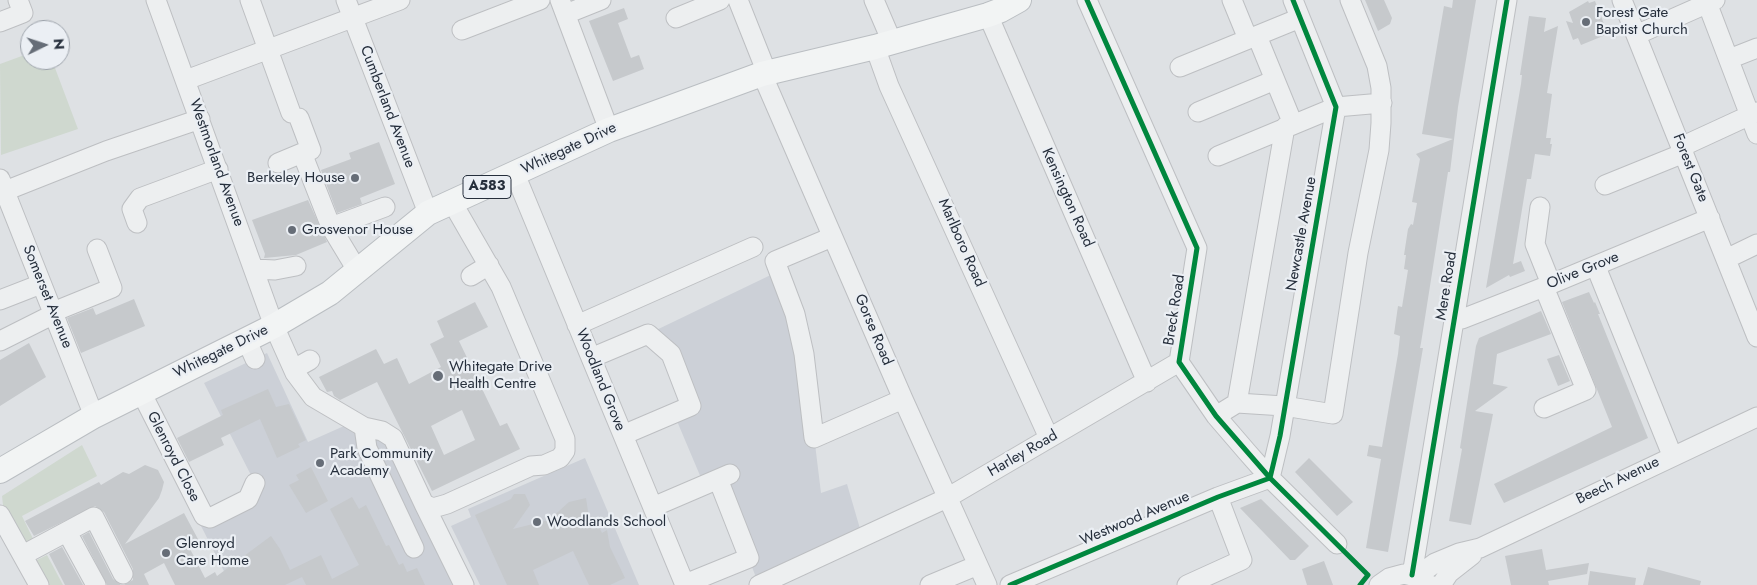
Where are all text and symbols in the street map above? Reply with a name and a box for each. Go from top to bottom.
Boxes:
place label: Forest Gate Baptist Church [1596,4,1688,39]
marker: Forest Gate Baptist Church [1580,16,1592,28]
north arrow [20,20,70,70]
text: N [49,38,69,50]
street label: Cumberland Avenue [355,43,419,171]
street label: Westmorland Avenue [185,97,247,229]
street label: Whitegate Drive [519,119,619,179]
street label: Forest Gate [1668,131,1712,205]
street label: Kensington Road [1037,146,1097,250]
place label: Berkeley House [247,169,345,187]
marker: Berkeley House [349,172,361,184]
road number: A583 [463,176,511,198]
street label: Newcastle Avenue [1283,176,1321,292]
street label: Marlboro Road [934,196,988,290]
place label: Grosvenor House [302,221,413,239]
marker: Grosvenor House [286,224,298,236]
street label: Somerset Avenue [18,243,76,351]
street label: Olive Grove [1544,248,1622,294]
street label: Mere Road [1433,250,1461,322]
street label: Breck Road [1161,273,1189,347]
street label: Gorse Road [850,292,896,368]
street label: Whitegate Drive [171,321,271,383]
street label: Woodland Grove [571,326,629,434]
place label: Whitegate Drive Health Centre [449,358,552,393]
marker: Whitegate Drive Health Centre [431,369,445,383]
street label: Glenroyd Close [143,409,203,505]
street label: Harley Road [985,427,1061,481]
place label: Park Community Academy [330,445,433,480]
street label: Beech Avenue [1574,453,1662,509]
marker: Park Community Academy [314,457,326,469]
street label: Westwood Avenue [1078,488,1192,550]
place label: Woodlands School [547,513,666,531]
marker: Woodlands School [531,516,543,528]
place label: Glenroyd Care Home [176,535,249,570]
marker: Glenroyd Care Home [160,547,172,559]

